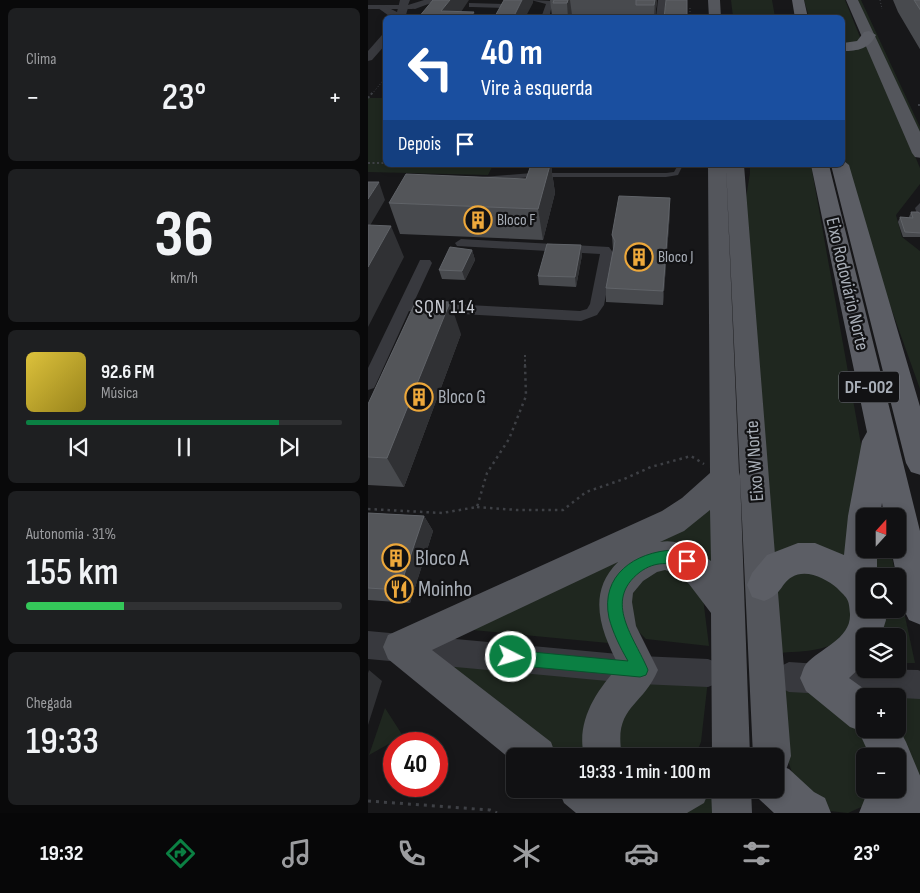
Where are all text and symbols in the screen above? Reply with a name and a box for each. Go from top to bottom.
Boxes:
text: 40 m [481,32,543,75]
icon: left [398,35,463,100]
text: Clima [26,50,56,69]
text: 23° [162,75,206,120]
text: Vire à esquerda [481,75,593,102]
text: − [26,81,40,114]
text: + [328,81,342,114]
icon: arrive [451,130,479,158]
text: Depois [398,133,441,156]
text: 36 [154,197,214,275]
building icon: Bloco F [463,205,493,235]
place label: Bloco F [497,211,536,230]
street label: Eixo Rodoviário Norte [821,215,873,353]
building icon: Bloco J [624,242,654,272]
place label: Bloco J [658,248,694,267]
text: km/h [170,269,198,288]
district label: SQN 114 [414,295,476,319]
text: 92.6 FM [101,361,154,384]
road number: DF-002 [839,372,899,402]
building icon: Bloco G [404,382,434,412]
text: Música [101,384,138,403]
place label: Bloco G [438,386,486,409]
street label: Eixo W Norte [741,420,769,502]
icon: previous [65,433,93,461]
icon: pause [170,433,198,461]
icon: next [275,433,303,461]
north arrow [856,508,906,558]
map controls [856,508,906,798]
text: Autonomia · 31% [26,525,116,544]
pin [666,540,708,582]
building icon: Bloco A [381,543,411,573]
place label: Bloco A [415,545,469,572]
icon: arrive [673,547,701,575]
text: 155 km [26,550,119,595]
button: search [856,568,906,618]
restaurant icon: Moinho [384,574,414,604]
place label: Moinho [418,576,472,603]
button: layers [856,628,906,678]
position arrow [484,630,536,682]
button: + [856,688,906,738]
text: Chegada [26,694,72,713]
text: 19:33 [26,719,99,764]
speed limit sign: 40 [383,732,448,797]
button: − [856,748,906,798]
text: 19:33 · 1 min · 100 m [579,761,711,784]
icon: directions [163,836,198,871]
icon: music [279,836,314,871]
icon: phone [394,836,429,871]
icon: climate [509,836,544,871]
icon: car [624,836,659,871]
icon: filters [739,836,774,871]
text: 19:32 [40,840,83,867]
text: 23° [854,840,880,867]

